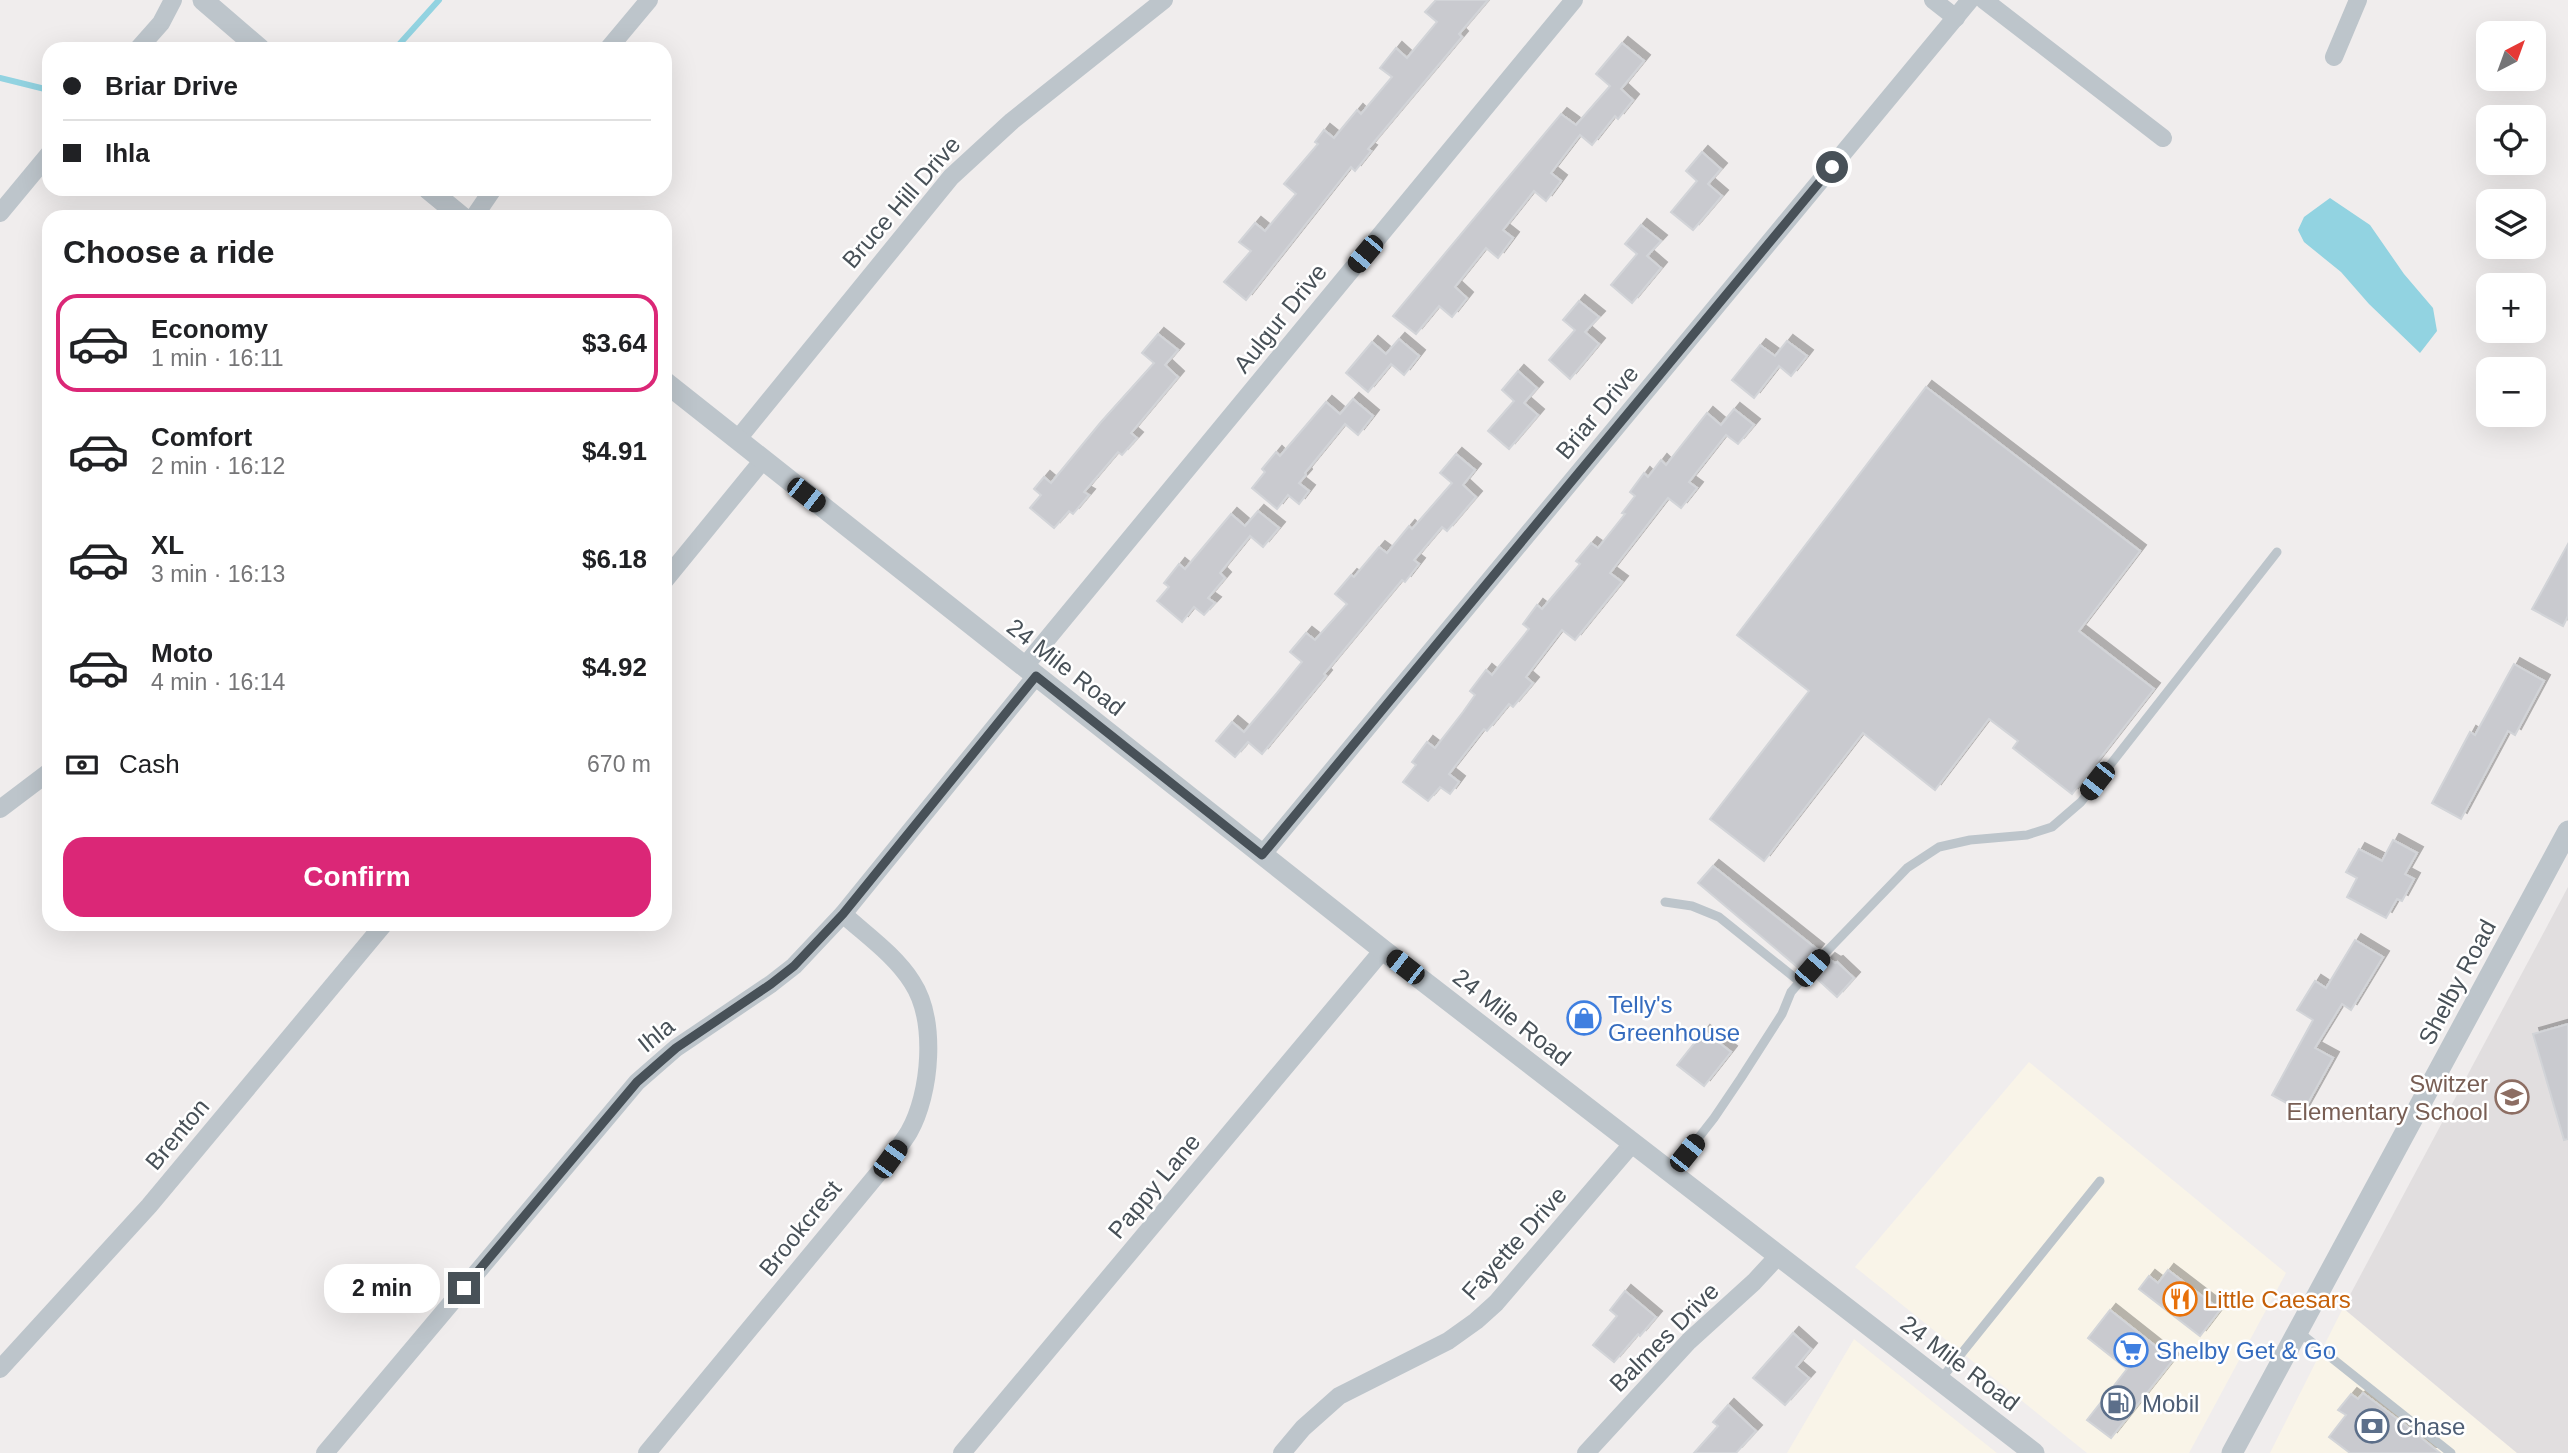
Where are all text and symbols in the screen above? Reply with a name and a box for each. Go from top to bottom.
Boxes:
north arrow [2476,21,2546,91]
map controls [2476,21,2546,427]
text: Briar Drive [105,71,238,101]
button: locate [2476,105,2546,175]
street label: Bruce Hill Drive [837,131,965,273]
text: Ihla [105,138,150,168]
route start [1816,151,1848,183]
button: layers [2476,189,2546,259]
car [1344,231,1387,277]
text: Choose a ride [63,234,275,270]
street label: Aulgur Drive [1228,258,1332,378]
button: + [2476,273,2546,343]
icon: car [67,312,130,375]
text: Economy [151,314,268,344]
text: $3.64 [582,328,647,358]
text: 1 min · 16:11 [151,345,284,371]
button: − [2476,357,2546,427]
street label: Briar Drive [1550,360,1644,464]
icon: car [67,420,130,483]
text: Comfort [151,422,252,452]
text: $4.91 [582,436,647,466]
text: 2 min · 16:12 [151,453,285,479]
car [783,474,830,516]
icon: car [67,528,130,591]
text: XL [151,530,184,560]
text: $6.18 [582,544,647,574]
text: 3 min · 16:13 [151,561,285,587]
street label: 24 Mile Road [1002,613,1130,721]
icon: car [67,636,130,699]
text: Moto [151,638,213,668]
text: $4.92 [582,652,647,682]
text: 4 min · 16:14 [151,669,285,695]
icon: cash [63,746,101,784]
text: Cash [119,749,180,779]
text: 670 m [587,751,651,777]
car [2076,758,2119,804]
button: Confirm [63,837,651,917]
street label: Shelby Road [2413,915,2501,1049]
car [1791,945,1834,991]
car [1382,946,1429,988]
street label: 24 Mile Road [1448,963,1576,1071]
place label: Telly's Greenhouse [1608,991,1740,1046]
shop icon: Telly's Greenhouse [1565,999,1603,1037]
street label: Ihla [632,1012,680,1058]
place label: Switzer Elementary School [2287,1070,2488,1125]
school or university icon: Switzer Elementary School [2493,1078,2531,1116]
street label: Brenton [140,1093,214,1175]
street label: Pappy Lane [1102,1128,1206,1244]
car [1666,1130,1709,1176]
car [870,1136,911,1182]
street label: Brookcrest [753,1175,847,1281]
street label: Fayette Drive [1456,1181,1572,1305]
callout: 2 min [324,1264,440,1312]
route end [448,1272,480,1304]
text: 2 min [352,1275,412,1301]
street label: Balmes Drive [1604,1277,1724,1397]
restaurant icon: Little Caesars [2161,1280,2199,1318]
place label: Little Caesars [2204,1286,2351,1313]
street label: 24 Mile Road [1895,1310,2025,1416]
supermarket icon: Shelby Get & Go [2112,1331,2150,1369]
place label: Shelby Get & Go [2156,1337,2336,1364]
fuel station icon: Mobil [2099,1384,2137,1422]
place label: Mobil [2142,1390,2199,1417]
bank icon: Chase [2353,1407,2391,1445]
place label: Chase [2396,1413,2465,1440]

